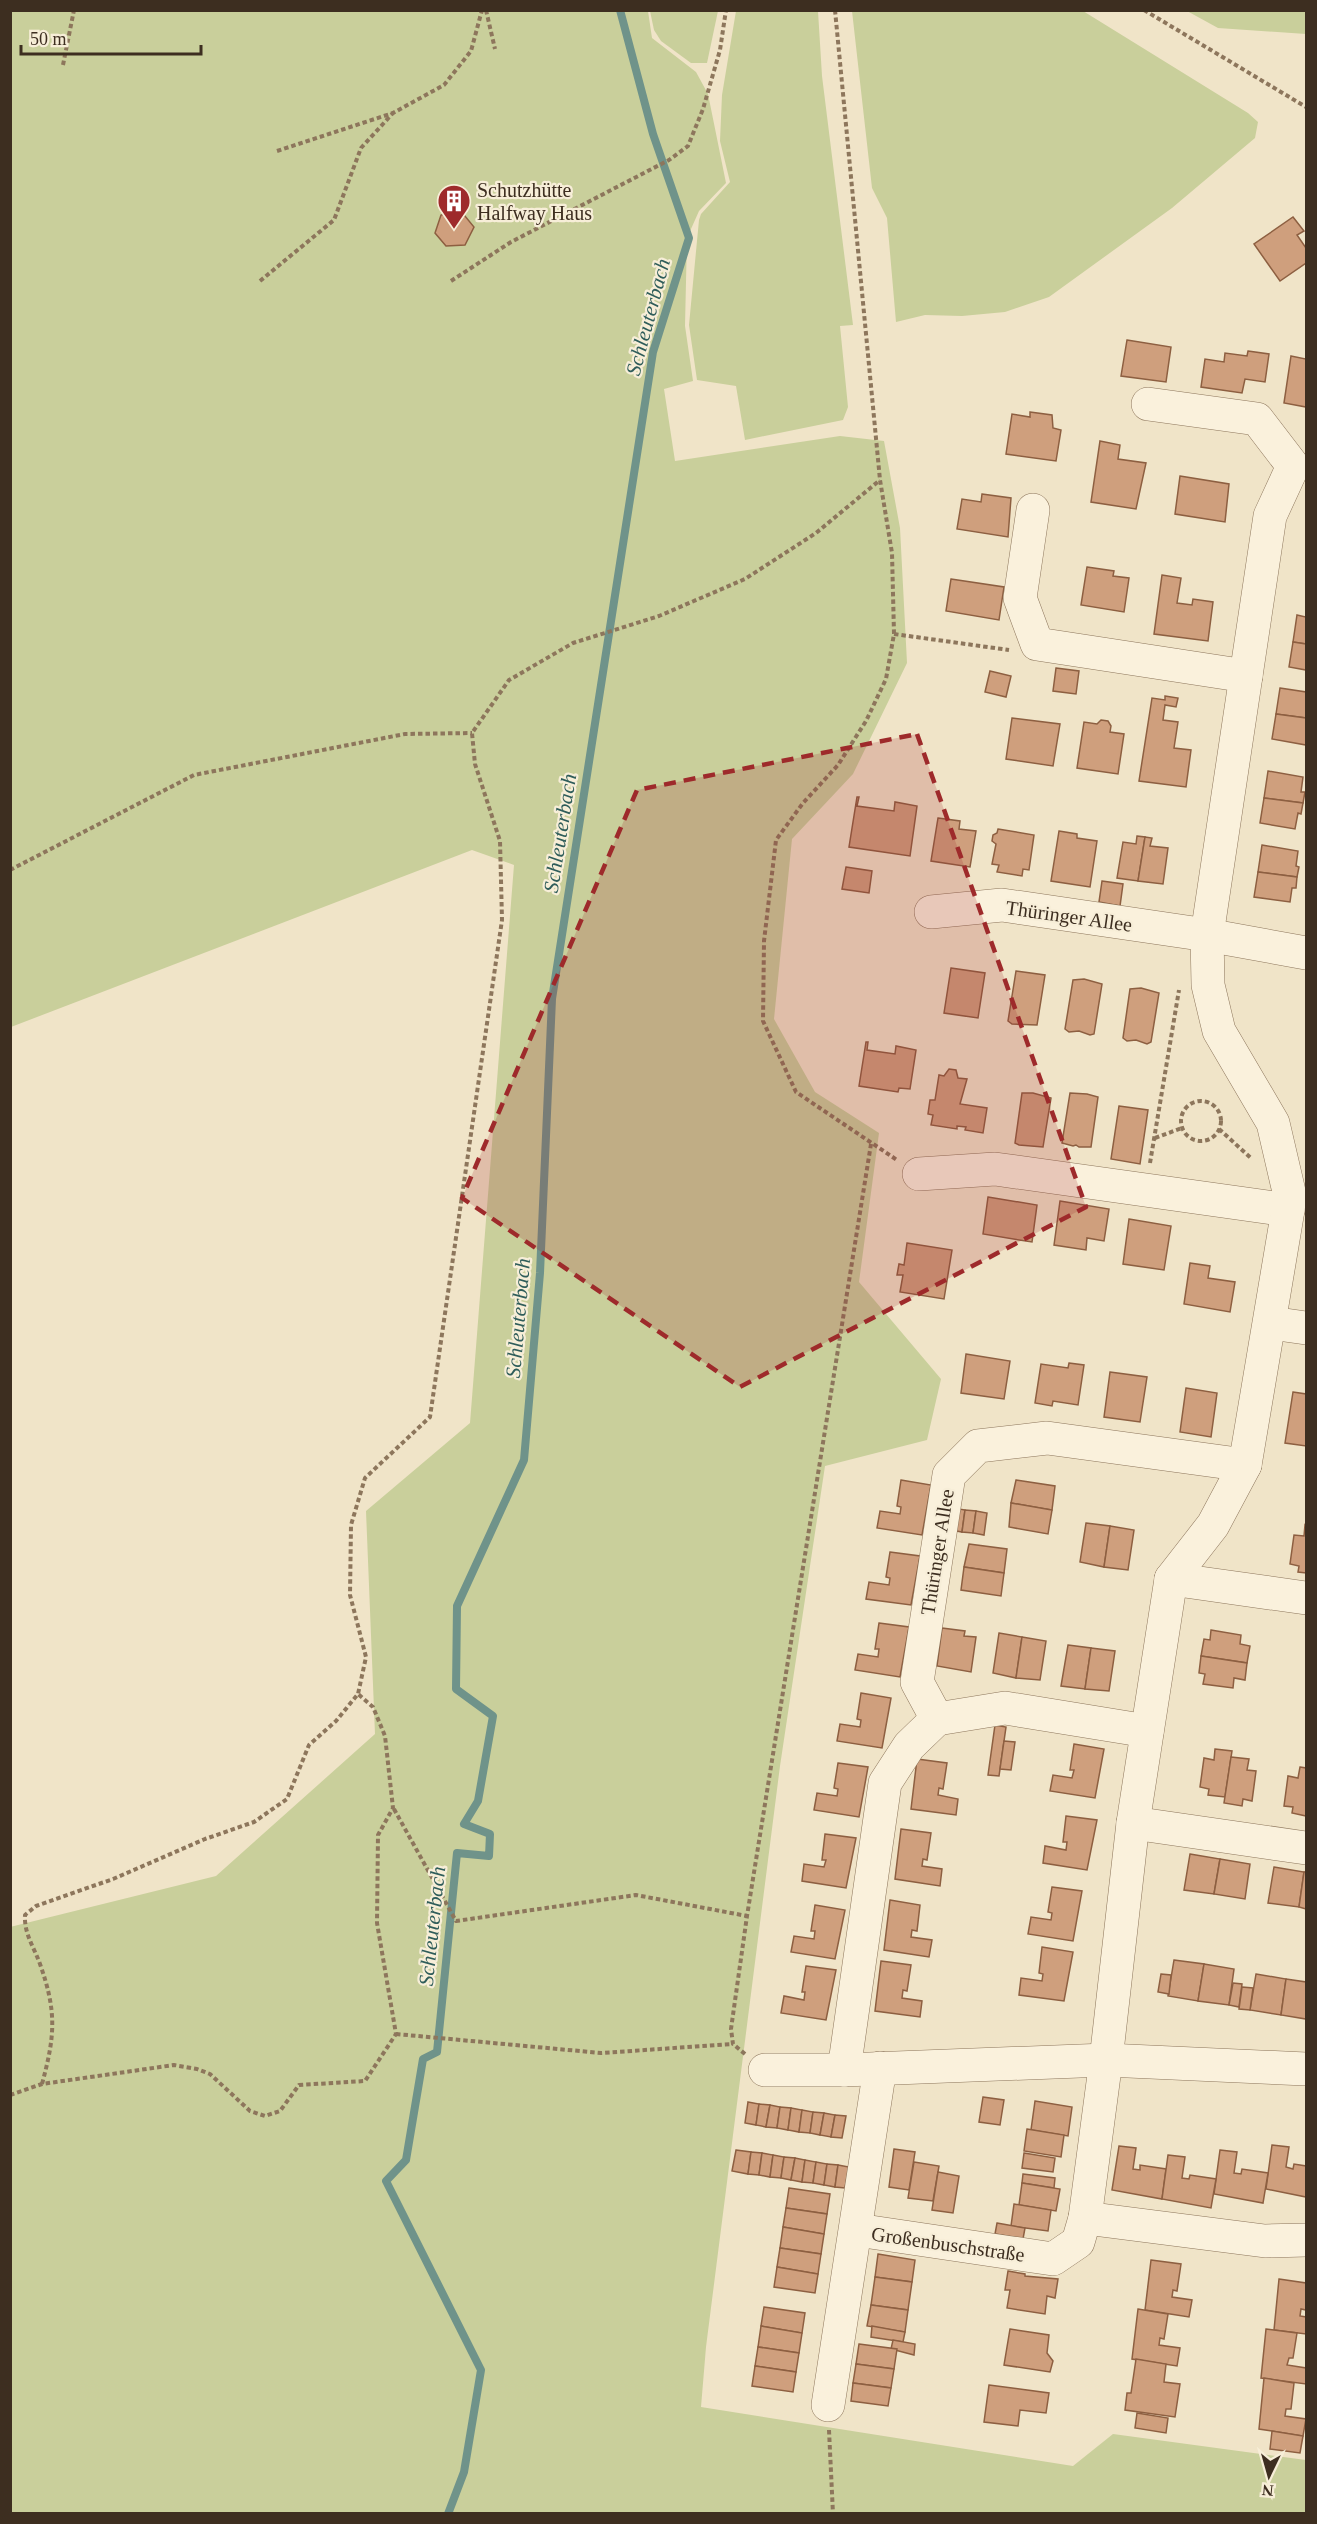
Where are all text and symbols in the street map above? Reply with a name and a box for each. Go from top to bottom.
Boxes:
scale bar [21,18,201,56]
text: 50 m [30,29,67,49]
place label: Schutzhütte Halfway Haus [477,179,592,225]
building icon: Schutzhütte Halfway Haus [436,183,472,230]
water label: Schleuterbach [621,256,675,378]
water label: Schleuterbach [539,772,581,894]
street label: Thüringer Allee [1004,896,1134,937]
water label: Schleuterbach [501,1257,535,1379]
street label: Thüringer Allee [916,1487,959,1617]
water label: Schleuterbach [414,1865,450,1987]
street label: Großenbuschstraße [870,2222,1026,2266]
north arrow [1239,2446,1299,2506]
text: N [1261,2481,1274,2499]

